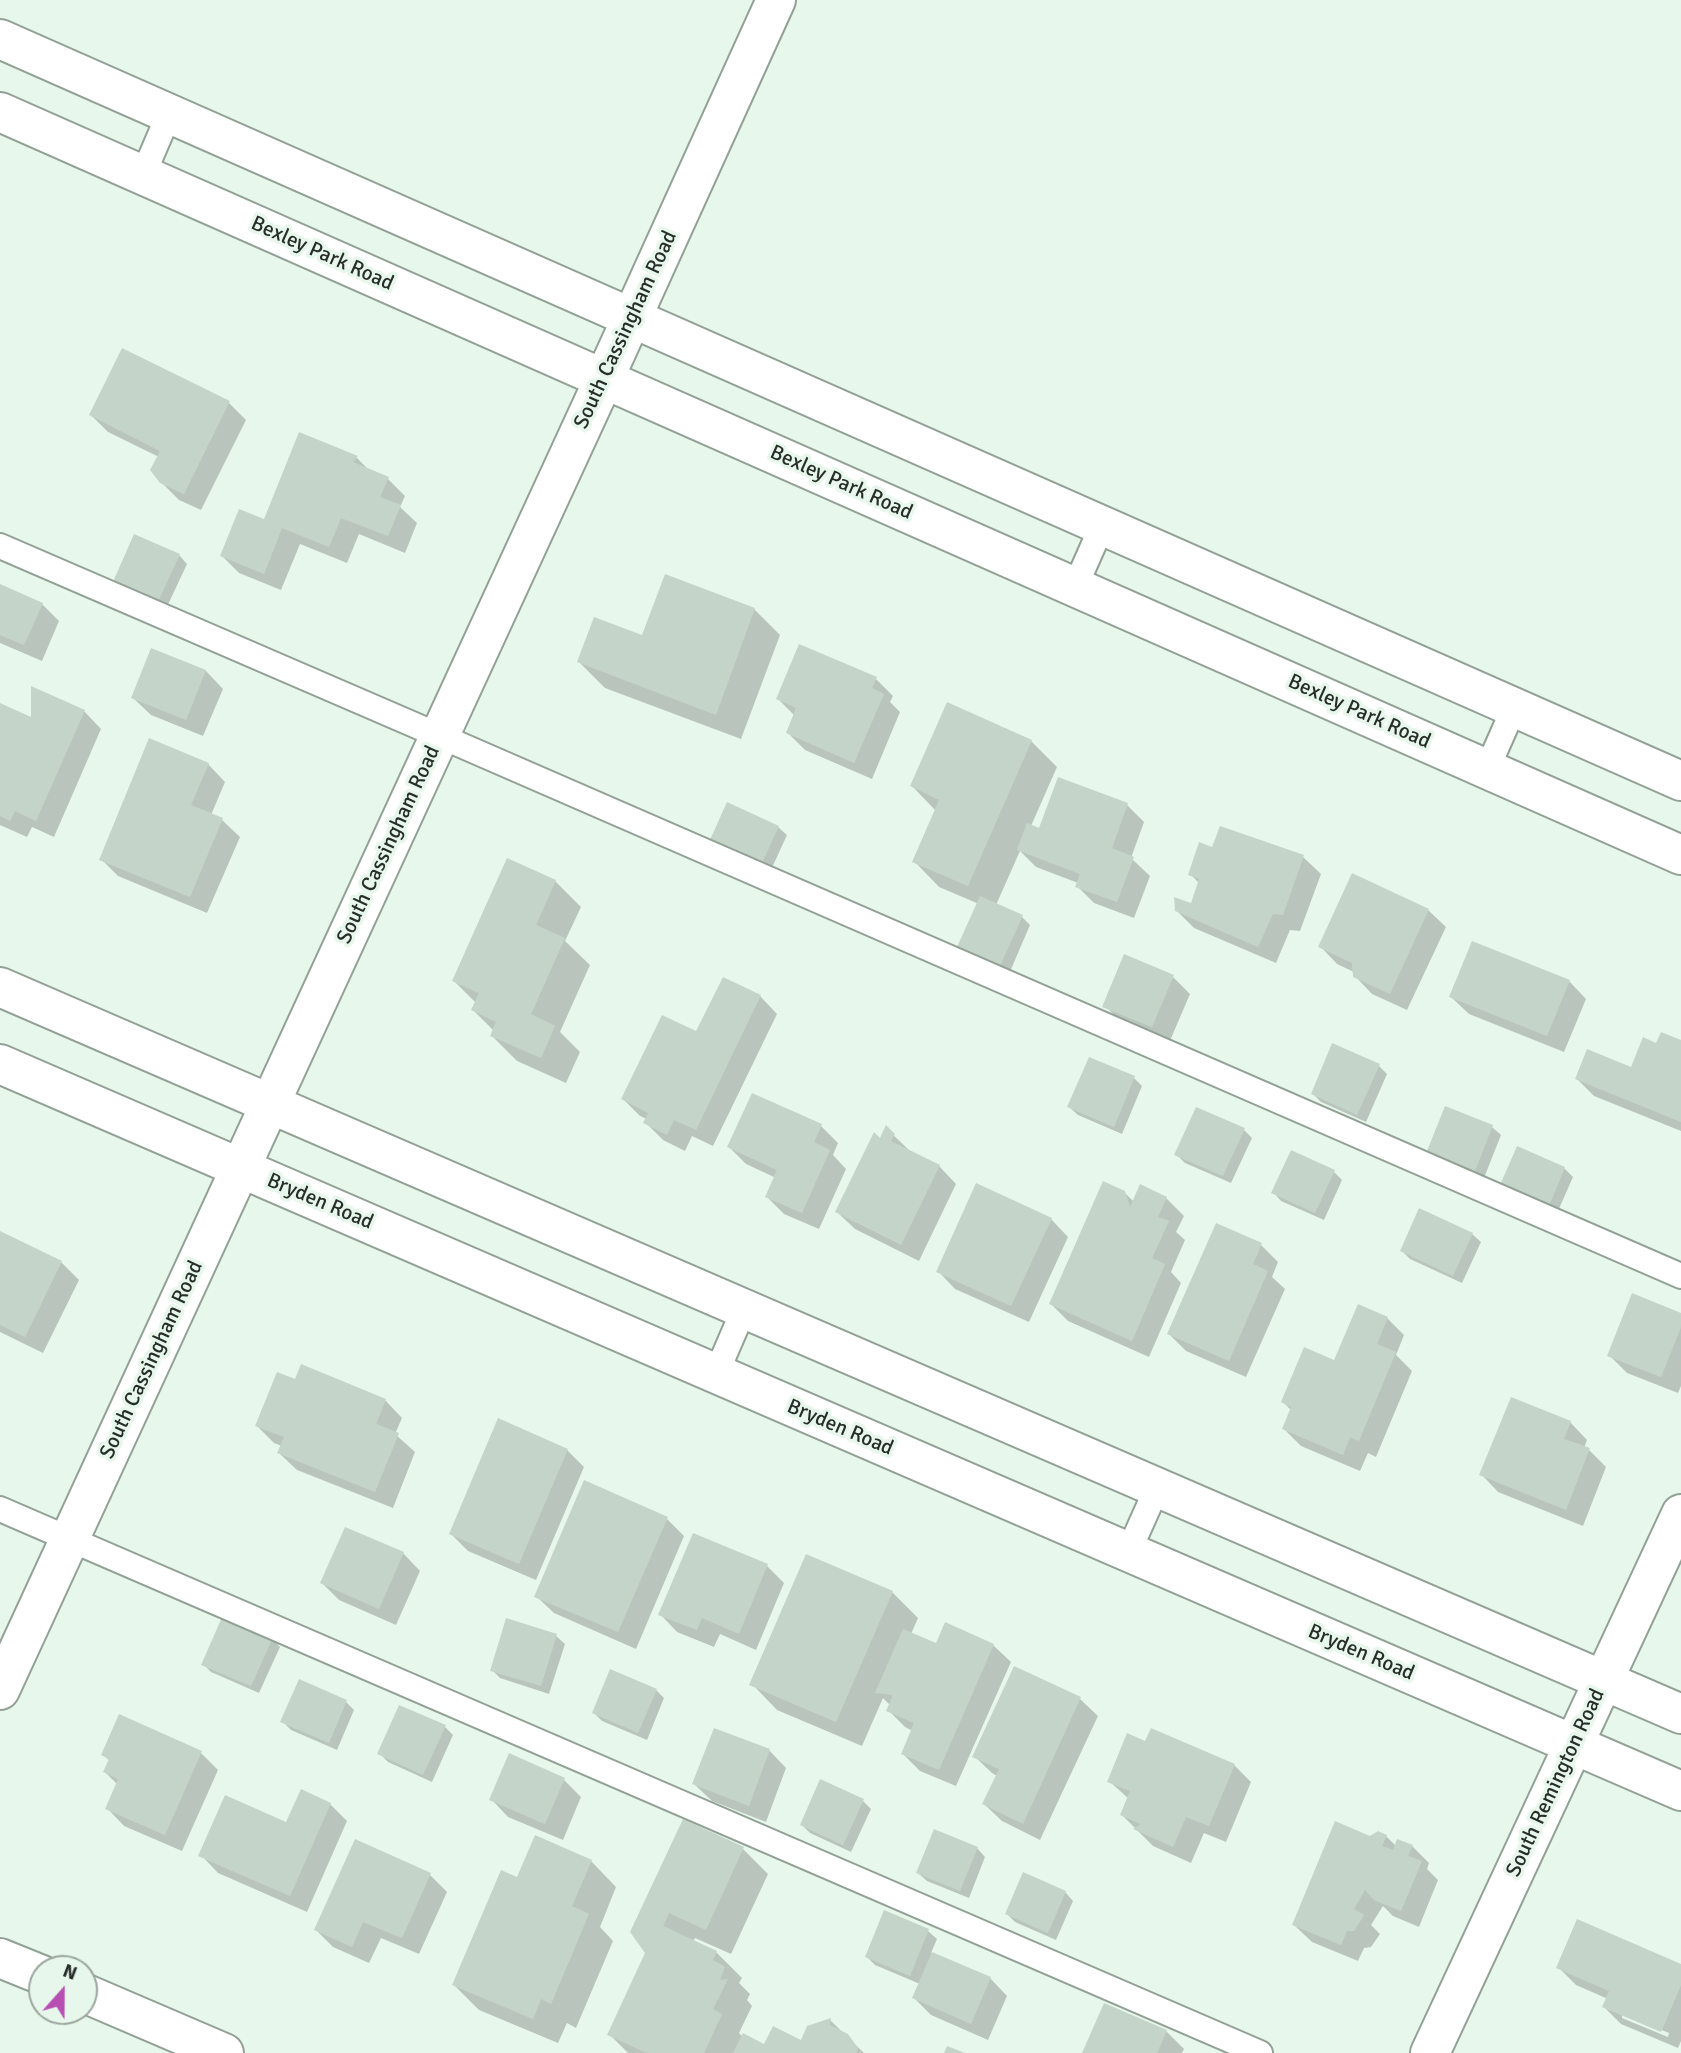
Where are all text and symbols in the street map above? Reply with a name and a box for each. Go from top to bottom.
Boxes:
street label: Bexley Park Road [247,211,397,297]
street label: South Cassingham Road [569,227,683,433]
street label: Bexley Park Road [766,440,916,526]
street label: Bexley Park Road [1284,669,1434,755]
street label: South Cassingham Road [332,742,446,948]
street label: Bryden Road [263,1168,377,1236]
street label: South Cassingham Road [95,1257,209,1463]
street label: Bryden Road [783,1394,897,1462]
street label: Bryden Road [1304,1619,1418,1687]
street label: South Remington Road [1501,1685,1611,1881]
north arrow [28,1955,98,2025]
text: N [59,1959,80,1986]

